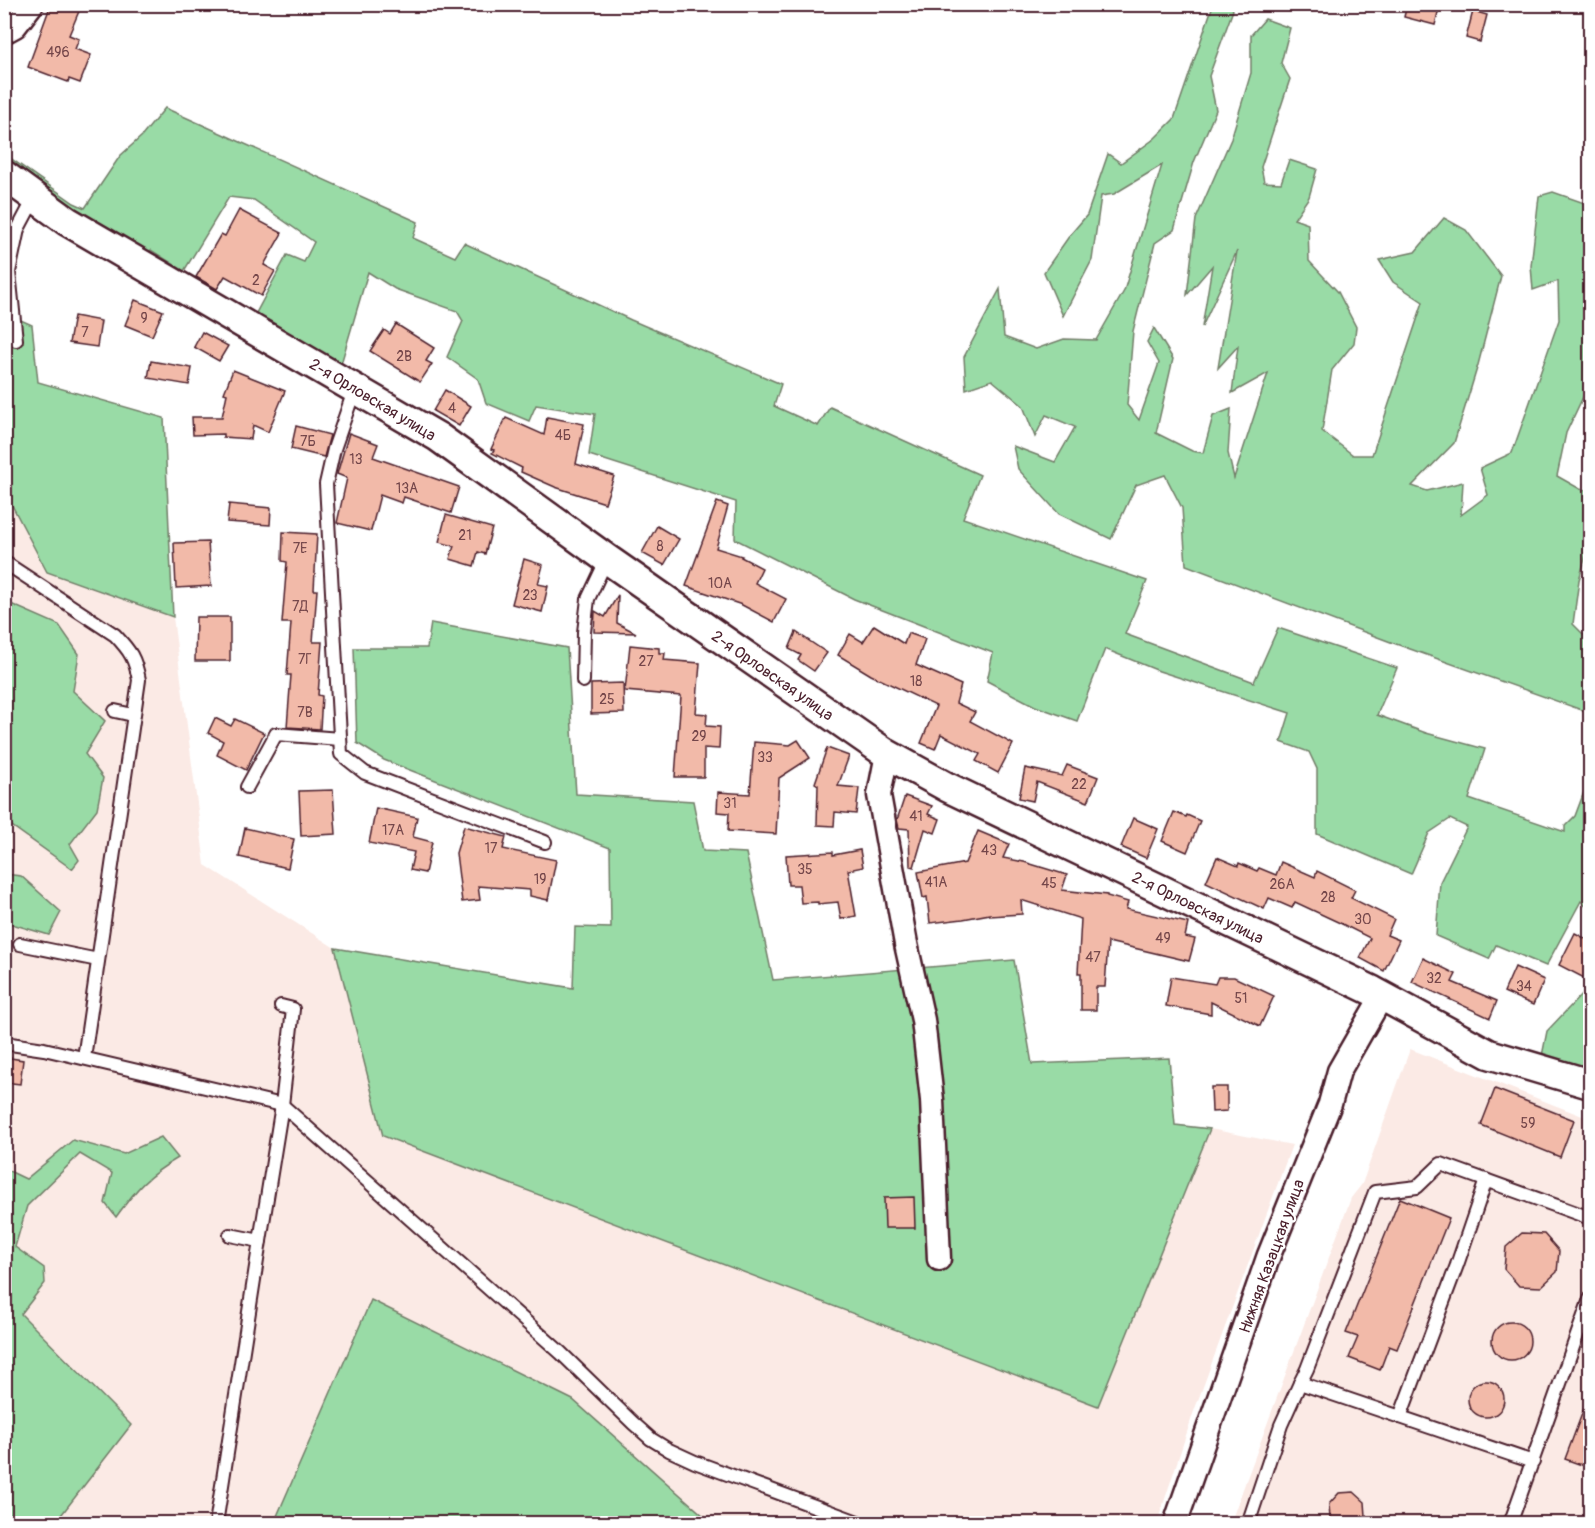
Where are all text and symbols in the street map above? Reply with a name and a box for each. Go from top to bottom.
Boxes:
house number: 496 [46,44,70,61]
house number: 2 [252,272,260,289]
house number: 9 [140,310,148,327]
house number: 7 [81,324,89,341]
house number: 2В [396,348,412,365]
street label: 2-я Орловская улица [306,354,439,446]
house number: 4 [448,400,456,417]
house number: 4Б [555,427,571,444]
house number: 7Б [300,433,316,450]
house number: 13 [349,451,363,468]
house number: 13А [396,480,418,497]
house number: 21 [458,527,472,544]
house number: 8 [656,538,664,555]
house number: 7Е [293,540,307,557]
house number: 10А [708,575,732,592]
house number: 23 [522,587,538,604]
house number: 7Д [292,598,308,615]
street label: 2-я Орловская улица [708,626,837,725]
house number: 7Г [298,651,312,668]
house number: 27 [638,653,654,670]
house number: 18 [910,673,922,690]
house number: 25 [599,691,615,708]
house number: 7В [297,704,313,721]
house number: 29 [691,728,707,745]
house number: 33 [757,749,773,766]
house number: 22 [1071,776,1087,793]
house number: 31 [723,795,737,812]
house number: 41 [909,808,923,825]
house number: 17А [382,822,404,839]
house number: 17 [485,840,498,857]
house number: 43 [981,842,997,859]
house number: 35 [797,861,813,878]
street label: 2-я Орловская улица [1128,867,1267,948]
house number: 19 [534,871,546,888]
house number: 41А [925,874,947,891]
house number: 45 [1041,875,1057,892]
house number: 26А [1269,876,1295,893]
house number: 28 [1321,889,1335,906]
house number: 30 [1354,911,1372,928]
house number: 49 [1155,930,1171,947]
house number: 47 [1085,949,1101,966]
house number: 32 [1426,970,1442,987]
house number: 34 [1516,978,1532,995]
house number: 51 [1234,990,1248,1007]
house number: 59 [1521,1115,1535,1132]
street label: Нижняя Казацкая улица [1235,1177,1309,1336]

